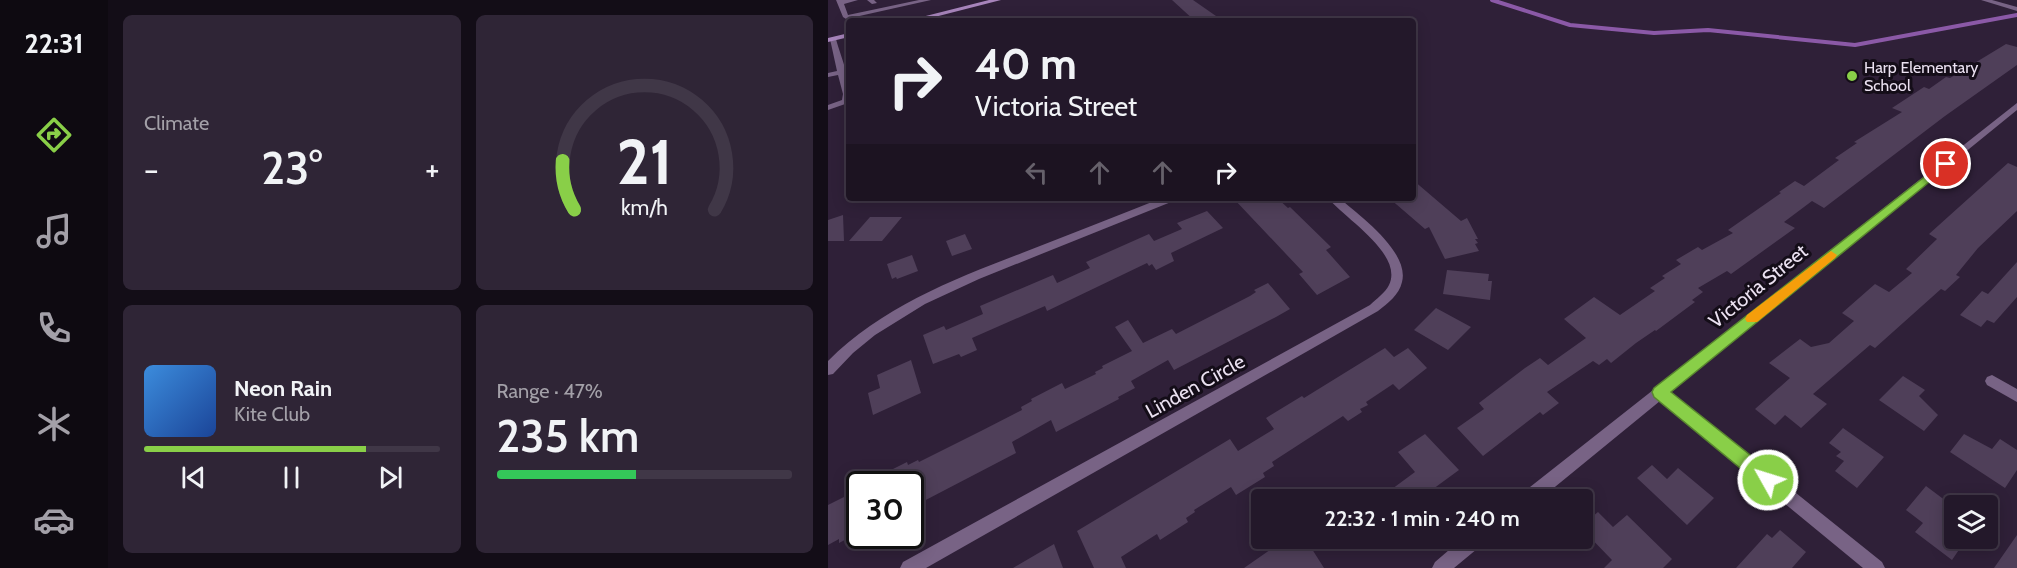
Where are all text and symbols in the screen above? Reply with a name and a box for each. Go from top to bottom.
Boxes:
text: 22:31 [24,27,84,60]
text: 40 m [975,38,1077,90]
icon: right [876,42,954,120]
place label: Harp Elementary School [1864,58,1978,95]
marker: Harp Elementary School [1845,69,1859,83]
text: Victoria Street [975,90,1137,123]
text: Climate [144,111,209,135]
icon: directions [33,114,75,156]
text: 21 [616,124,672,200]
pin [1920,138,1971,189]
text: 23° [261,141,322,195]
icon: arrive [1929,147,1962,180]
text: − [144,149,159,189]
text: + [425,149,440,189]
icon: left [1020,156,1053,189]
icon: ahead [1083,156,1116,189]
icon: ahead [1146,156,1179,189]
icon: right [1209,156,1242,189]
text: km/h [621,194,668,220]
icon: music [33,210,75,252]
street label: Victoria Street [1704,239,1812,333]
icon: phone [33,307,75,349]
street label: Linden Circle [1141,349,1249,423]
text: Neon Rain [234,375,332,402]
text: Range · 47% [497,379,603,403]
text: Kite Club [234,402,310,426]
icon: climate [33,403,75,445]
text: 235 km [497,409,639,463]
position arrow [1736,448,1800,512]
icon: previous [177,461,210,494]
icon: pause [275,461,308,494]
icon: next [374,461,407,494]
speed limit sign: 30 [846,471,924,549]
map controls [1944,495,1998,549]
button: layers [1944,495,1998,549]
icon: car [33,499,75,541]
text: 22:32 · 1 min · 240 m [1324,505,1520,532]

